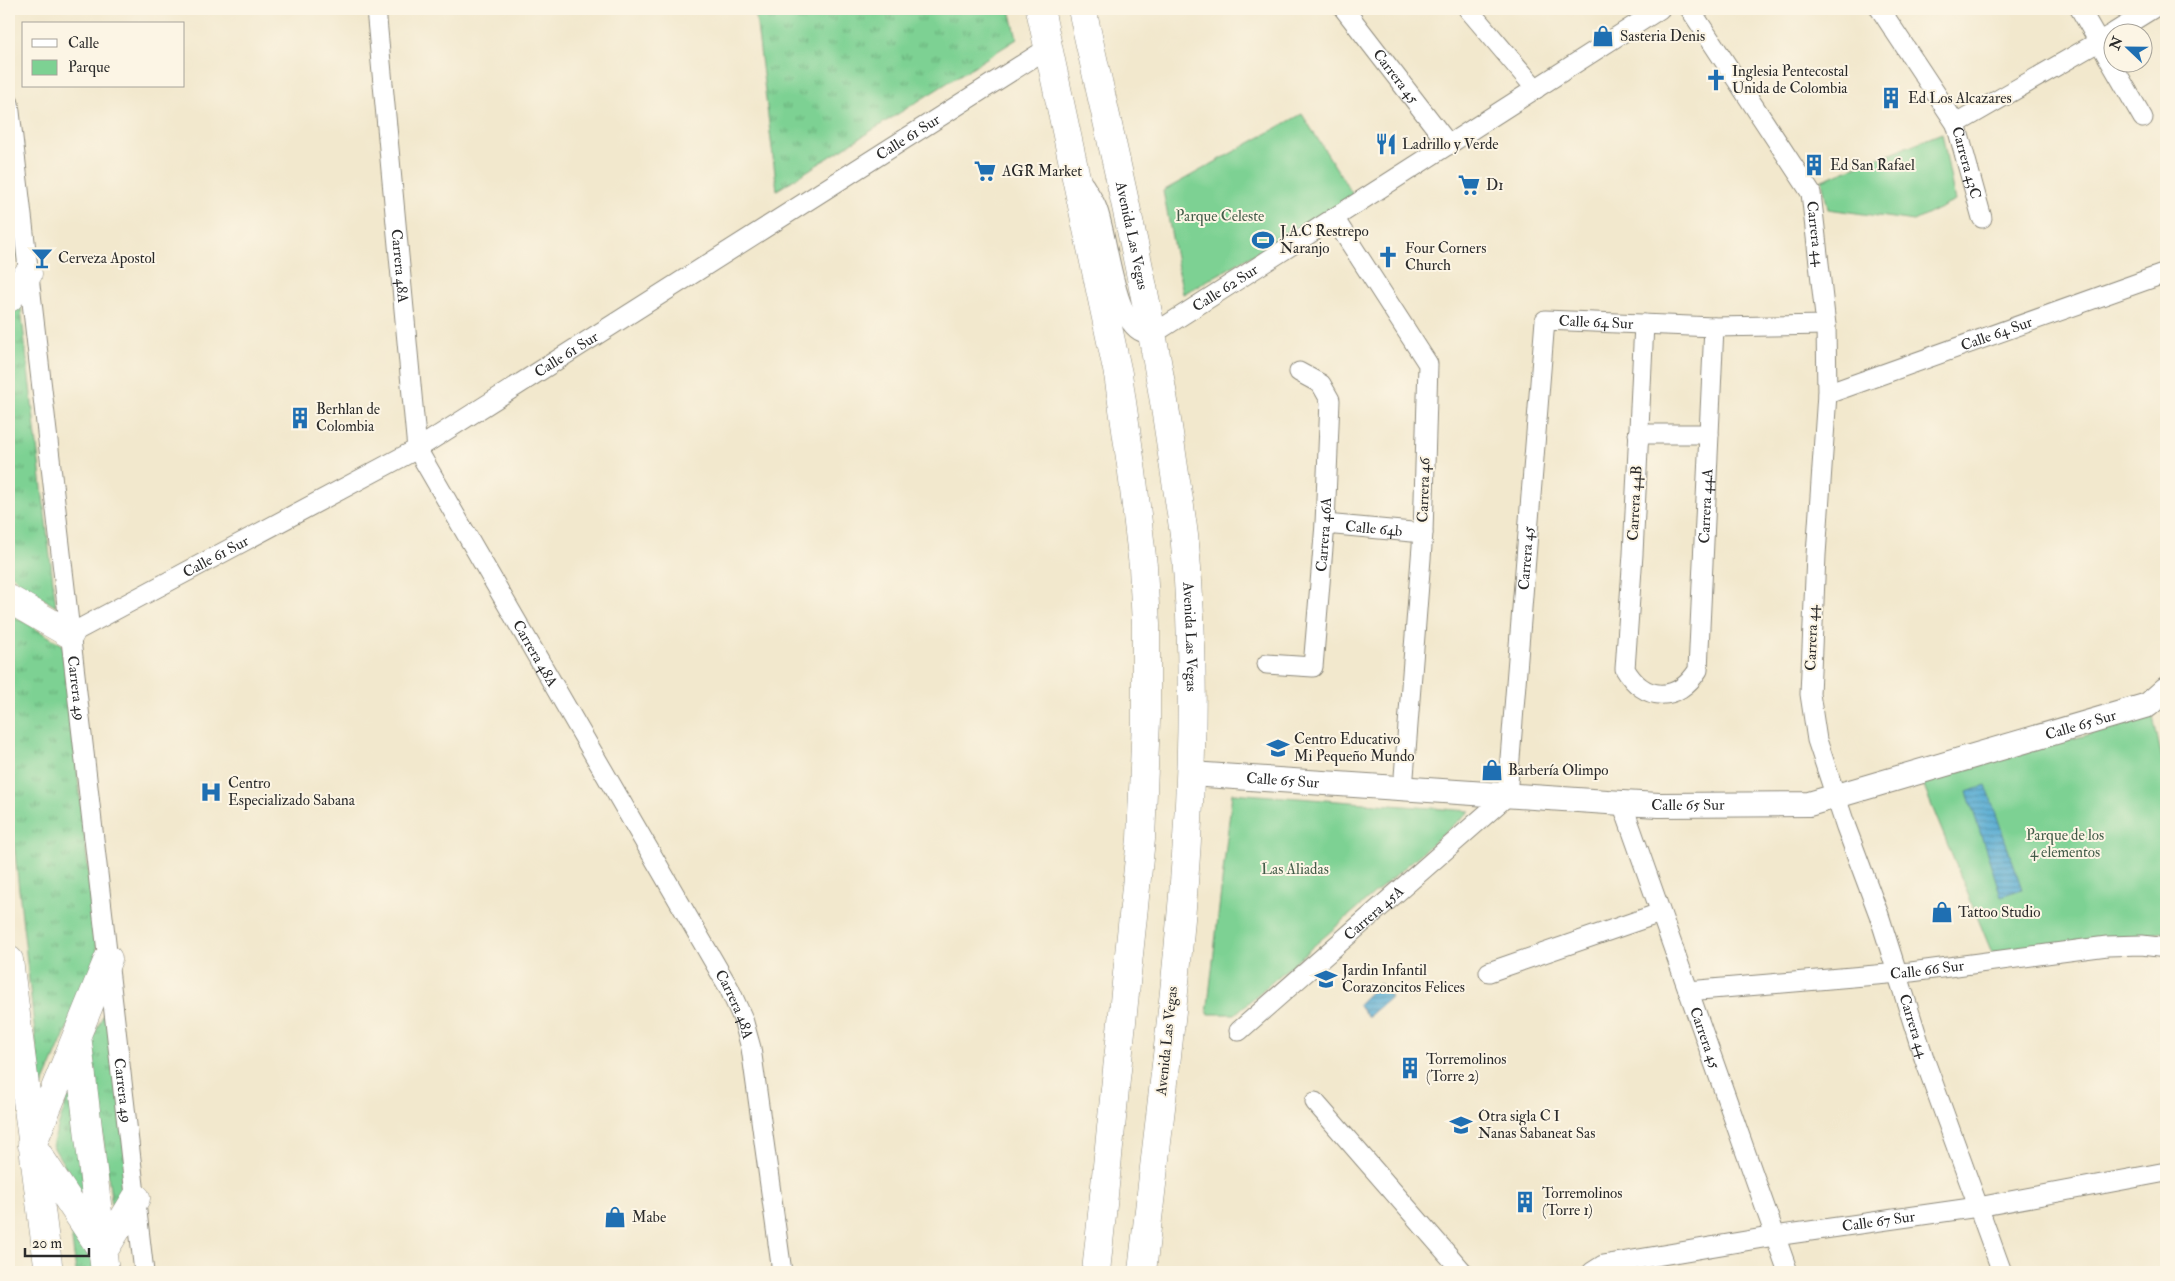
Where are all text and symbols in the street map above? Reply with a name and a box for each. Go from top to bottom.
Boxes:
legend [22,22,185,88]
north arrow [2102,22,2152,72]
shop icon: Sasteria Denis [1590,23,1616,49]
place label: Sasteria Denis [1620,27,1705,46]
text: Calle [68,34,99,53]
text: N [2106,34,2127,53]
street label: Carrera 45 [1369,45,1423,108]
text: Parque [68,58,110,77]
place label: Inglesia Pentecostal Unida de Colombia [1732,62,1849,98]
church icon: Inglesia Pentecostal Unida de Colombia [1703,67,1729,93]
building icon: Ed Los Alcazares [1878,85,1904,111]
place label: Ed Los Alcazares [1908,89,2012,108]
street label: Calle 61 Sur [873,109,944,164]
street label: Carrera 43C [1948,124,1986,201]
restaurant icon: Ladrillo y Verde [1373,131,1399,157]
place label: Ladrillo y Verde [1402,135,1499,154]
building icon: Ed San Rafael [1801,152,1827,178]
place label: Ed San Rafael [1830,156,1915,175]
supermarket icon: AGR Market [972,158,998,184]
place label: AGR Market [1001,162,1082,181]
supermarket icon: D1 [1456,172,1482,198]
place label: D1 [1486,176,1504,195]
street label: Avenida Las Vegas [1111,179,1153,291]
street label: Carrera 44 [1802,200,1829,268]
park label: Parque Celeste [1176,207,1264,226]
place label: J.A.C Restrepo Naranjo [1279,222,1369,258]
sports icon: J.A.C Restrepo Naranjo [1250,227,1276,253]
street label: Carrera 48A [387,228,413,304]
place label: Four Corners Church [1405,239,1486,275]
church icon: Four Corners Church [1375,244,1401,270]
bar icon: Cerveza Apostol [29,245,55,271]
place label: Cerveza Apostol [58,249,156,269]
street label: Calle 62 Sur [1189,260,1262,316]
street label: Calle 64 Sur [1558,311,1634,333]
street label: Calle 64 Sur [1958,312,2035,355]
street label: Calle 61 Sur [531,327,602,381]
place label: Berhlan de Colombia [316,400,380,436]
building icon: Berhlan de Colombia [287,405,313,431]
street label: Carrera 46 [1413,456,1435,523]
street label: Carrera 44B [1624,465,1646,541]
street label: Carrera 44A [1694,467,1717,544]
street label: Carrera 46A [1312,496,1336,573]
street label: Calle 64b [1344,516,1403,541]
street label: Carrera 45 [1514,525,1538,591]
street label: Calle 61 Sur [179,531,252,582]
street label: Avenida Las Vegas [1179,580,1201,692]
street label: Carrera 44 [1801,604,1823,671]
street label: Carrera 48A [508,616,562,691]
street label: Carrera 49 [63,655,90,722]
street label: Calle 65 Sur [2043,705,2119,744]
place label: Centro Educativo Mi Pequeño Mundo [1294,730,1415,766]
school or university icon: Centro Educativo Mi Pequeño Mundo [1265,735,1291,761]
shop icon: Barbería Olimpo [1479,757,1505,783]
place label: Barbería Olimpo [1508,761,1608,781]
street label: Calle 65 Sur [1246,768,1320,792]
place label: Centro Especializado Sabana [228,774,356,811]
hospital icon: Centro Especializado Sabana [198,779,224,805]
street label: Calle 65 Sur [1651,795,1725,815]
park label: Parque de los 4 elementos [2026,826,2104,862]
park label: Las Aliadas [1261,860,1329,879]
street label: Carrera 45A [1340,881,1408,944]
shop icon: Tattoo Studio [1929,899,1955,925]
place label: Tattoo Studio [1958,903,2040,922]
street label: Calle 66 Sur [1889,956,1965,983]
place label: Jardin Infantil Corazoncitos Felices [1341,961,1465,997]
street label: Carrera 48A [711,966,758,1042]
school or university icon: Jardin Infantil Corazoncitos Felices [1313,966,1339,992]
street label: Avenida Las Vegas [1152,985,1182,1098]
street label: Carrera 44 [1895,992,1933,1061]
street label: Carrera 45 [1685,1004,1725,1072]
place label: Torremolinos (Torre 2) [1426,1050,1506,1086]
building icon: Torremolinos (Torre 2) [1397,1055,1423,1081]
street label: Carrera 49 [110,1057,136,1124]
place label: Otra sigla C I Nanas Sabaneat Sas [1478,1107,1595,1143]
school or university icon: Otra sigla C I Nanas Sabaneat Sas [1448,1112,1474,1138]
place label: Torremolinos (Torre 1) [1542,1184,1622,1220]
building icon: Torremolinos (Torre 1) [1512,1189,1538,1215]
shop icon: Mabe [602,1204,628,1230]
street label: Calle 67 Sur [1841,1207,1917,1236]
place label: Mabe [632,1208,666,1227]
scale bar [25,1226,89,1258]
text: 20 m [32,1234,62,1253]

